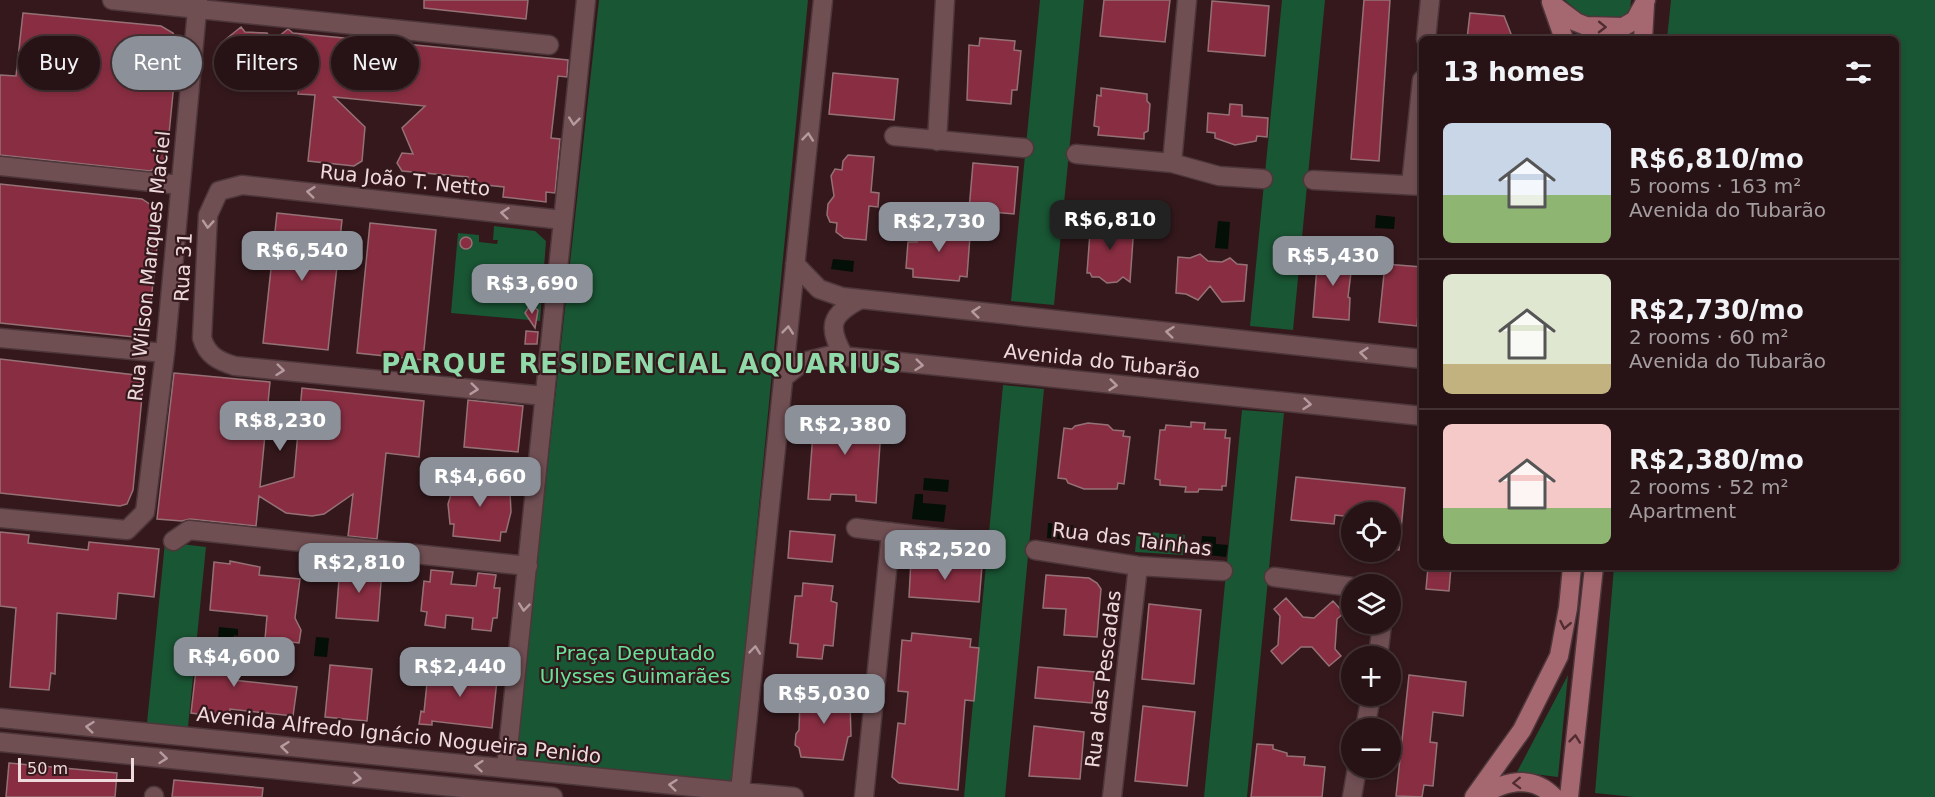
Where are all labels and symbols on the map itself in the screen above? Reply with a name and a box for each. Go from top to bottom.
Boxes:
one-way arrow [1597,21,1606,33]
one-way arrow [568,116,580,125]
street label: Rua Wilson Marques Maciel [123,129,175,403]
one-way arrow [801,132,814,141]
street label: Rua João T. Netto [319,159,491,201]
one-way arrow [307,186,316,199]
pin: R$6,810 [1055,200,1165,251]
pin: R$2,730 [884,202,994,253]
one-way arrow [501,208,510,220]
one-way arrow [202,219,215,228]
pin: R$6,540 [247,231,357,282]
street label: Rua 31 [169,232,197,302]
pin: R$5,430 [1278,236,1388,287]
pin: R$3,690 [477,264,587,315]
one-way arrow [972,306,981,319]
one-way arrow [781,326,794,335]
one-way arrow [1165,326,1175,339]
street label: Avenida do Tubarão [1003,339,1201,383]
one-way arrow [1359,347,1368,360]
district label: PARQUE RESIDENCIAL AQUARIUS [381,349,903,379]
one-way arrow [914,358,923,370]
one-way arrow [275,363,284,376]
one-way arrow [1108,378,1117,391]
one-way arrow [469,382,478,395]
one-way arrow [1302,397,1311,410]
pin: R$8,230 [225,401,335,452]
pin: R$2,380 [790,405,900,456]
pin: R$4,660 [425,457,535,508]
street label: Rua das Tainhas [1051,517,1213,561]
pin: R$2,520 [890,530,1000,581]
pin: R$2,810 [304,543,414,594]
street label: Rua das Pescadas [1080,589,1126,769]
one-way arrow [518,603,531,612]
one-way arrow [1559,620,1572,630]
pin: R$4,600 [179,637,289,688]
park label: Praça Deputado Ulysses Guimarães [540,641,730,688]
one-way arrow [748,645,761,654]
pin: R$2,440 [405,647,515,698]
pin: R$5,030 [769,674,879,725]
street label: Avenida Alfredo Ignácio Nogueira Penido [196,702,602,768]
one-way arrow [86,721,95,734]
one-way arrow [1568,734,1581,743]
one-way arrow [280,741,289,753]
one-way arrow [158,751,167,764]
scale bar [18,755,134,782]
one-way arrow [474,760,483,773]
one-way arrow [352,771,361,784]
one-way arrow [1512,777,1521,789]
one-way arrow [668,779,677,792]

